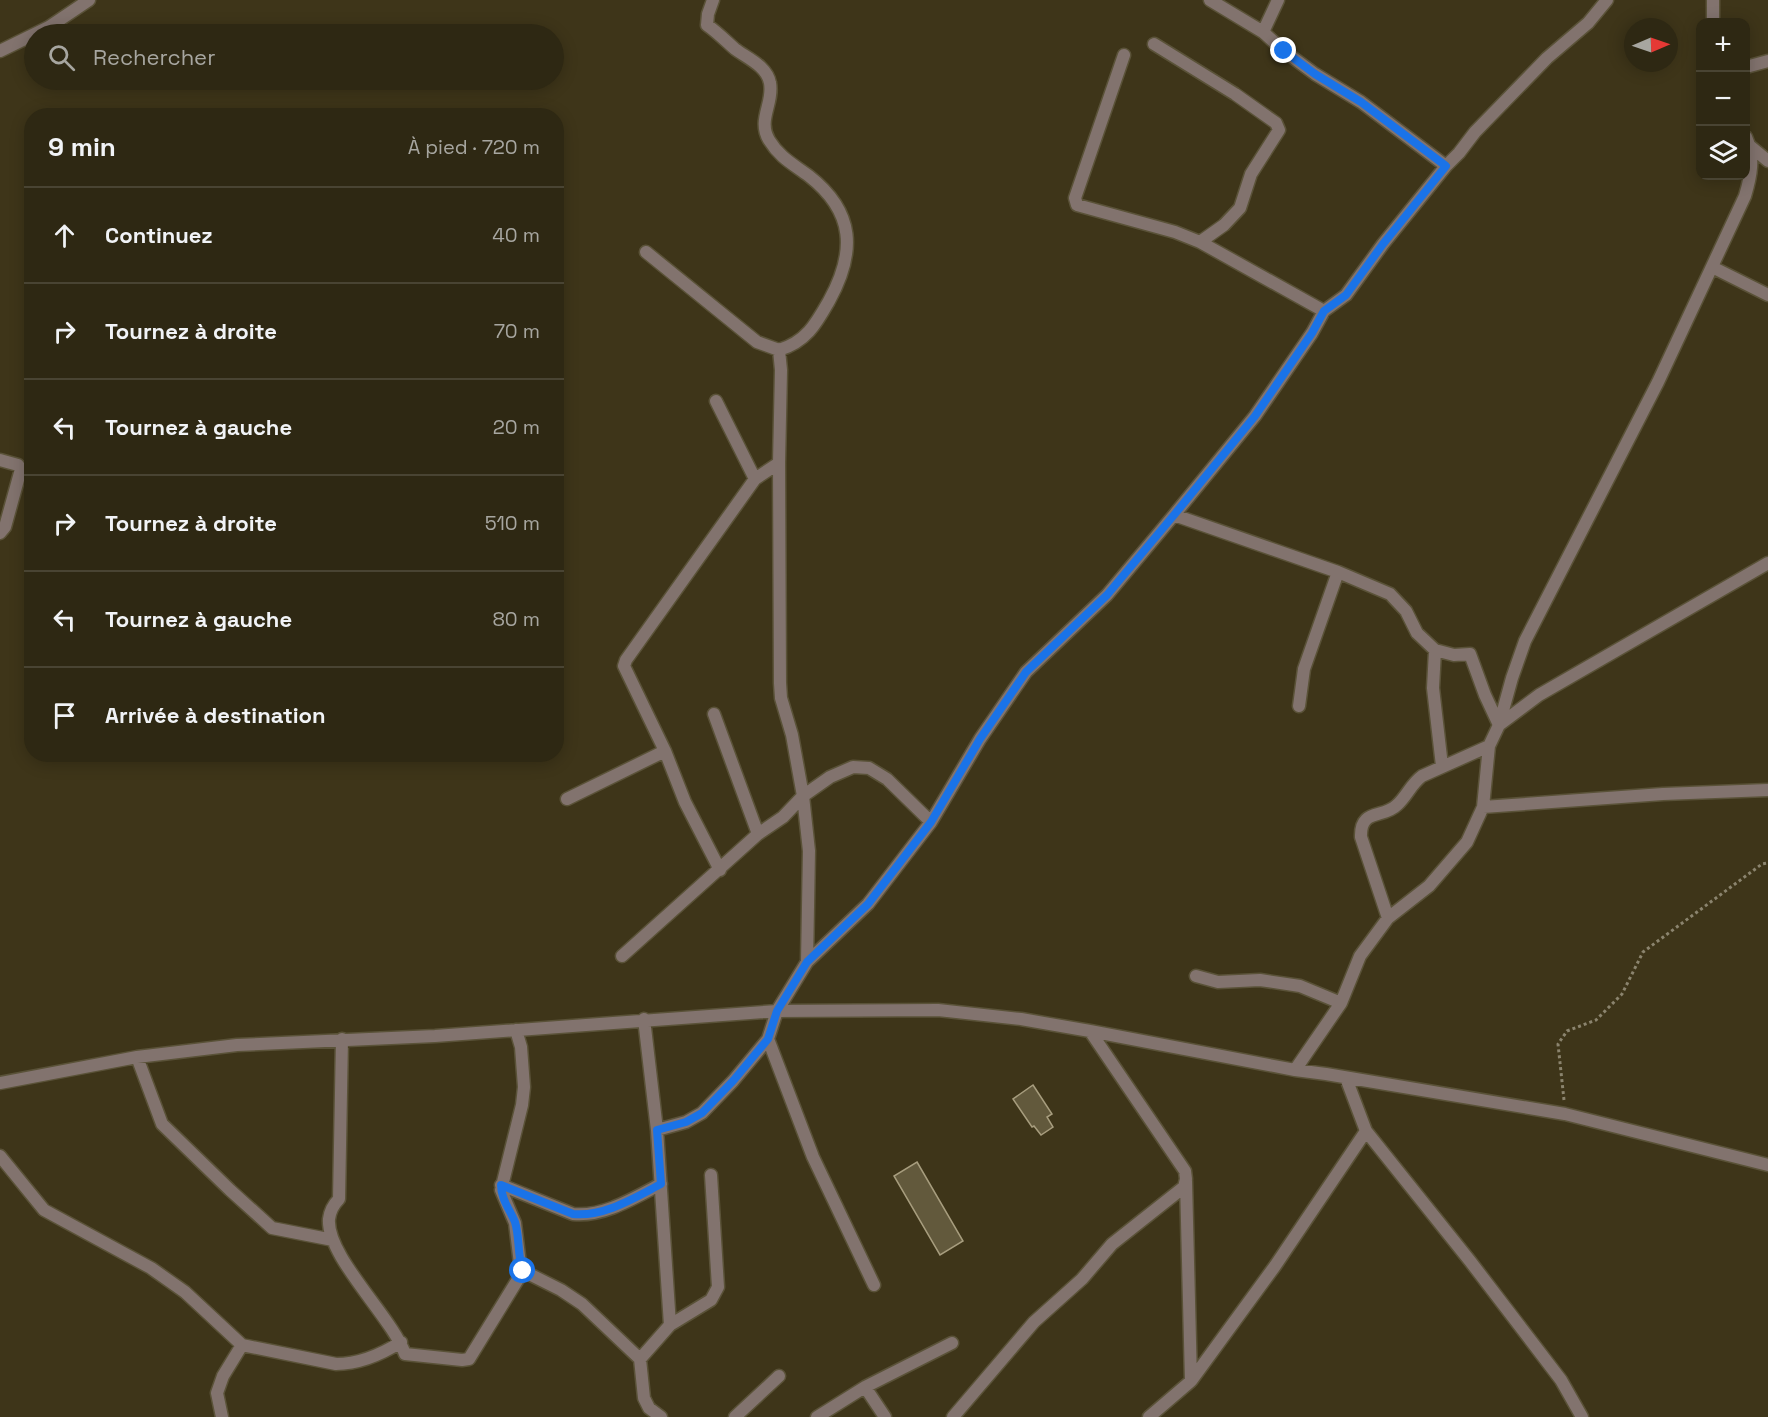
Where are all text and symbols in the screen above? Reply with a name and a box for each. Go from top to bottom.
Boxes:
north arrow [1624,18,1678,72]
map controls [1696,18,1750,180]
button: + [1696,18,1750,72]
search box [24,24,564,90]
route end [1270,37,1296,63]
icon: search [45,41,78,74]
text: Rechercher [93,43,215,71]
button: − [1696,72,1750,126]
button: layers [1696,126,1750,180]
text: 9 min [48,130,116,164]
text: À pied · 720 m [408,134,540,160]
icon: ahead [48,219,81,252]
text: Continuez [105,221,213,249]
text: 40 m [492,222,540,248]
icon: right [48,315,81,348]
text: Tournez à droite [105,317,277,345]
text: 70 m [494,318,540,344]
icon: left [48,411,81,444]
text: Tournez à gauche [105,413,292,441]
text: 20 m [493,414,540,440]
icon: right [48,507,81,540]
text: Tournez à droite [105,509,277,537]
text: 510 m [485,510,540,536]
icon: left [48,603,81,636]
text: Tournez à gauche [105,605,292,633]
text: 80 m [492,606,540,632]
icon: arrive [48,699,81,732]
text: Arrivée à destination [105,701,326,729]
route start [509,1257,535,1283]

